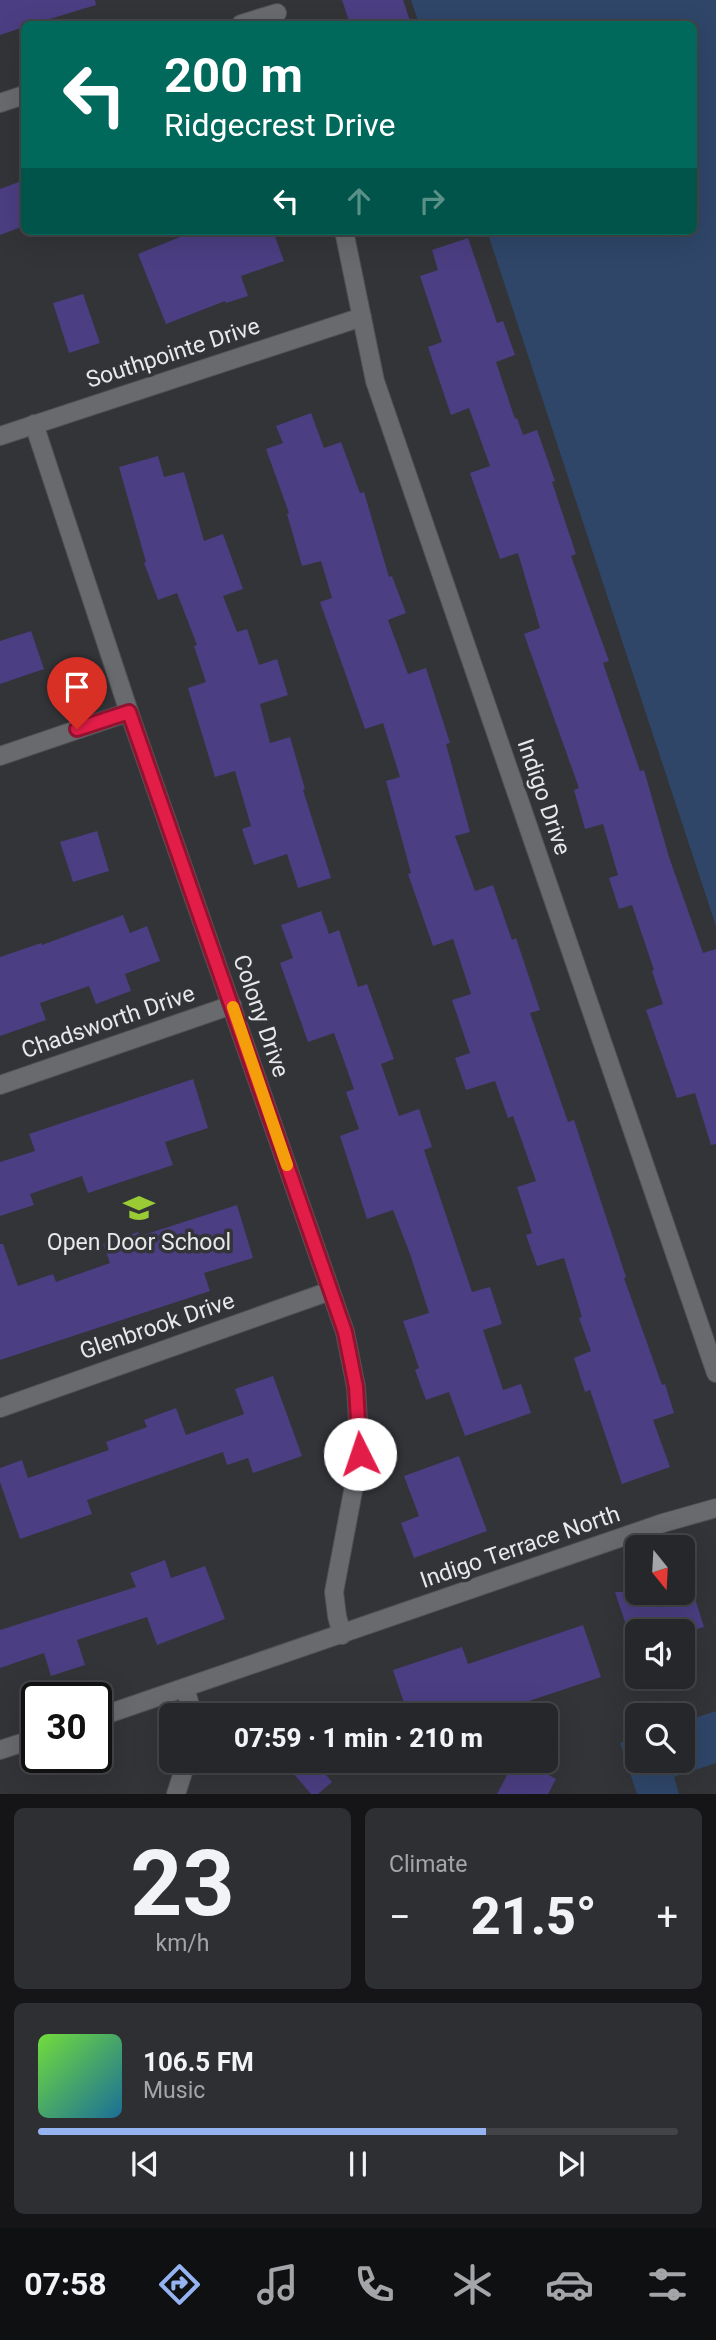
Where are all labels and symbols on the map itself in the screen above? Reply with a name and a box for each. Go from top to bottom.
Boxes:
street label: Southpointe Drive [83,312,263,394]
pin [47,657,107,729]
street label: Indigo Drive [512,735,576,859]
street label: Colony Drive [227,951,295,1081]
street label: Chadsworth Drive [18,980,198,1064]
school or university icon: Open Door School [122,1191,156,1225]
place label: Open Door School [47,1229,231,1256]
street label: Glenbrook Drive [76,1287,238,1365]
position arrow [323,1417,397,1491]
street label: Indigo Terrace North [417,1500,623,1594]
north arrow [625,1535,695,1605]
speed limit sign: 30 [21,1682,112,1773]

